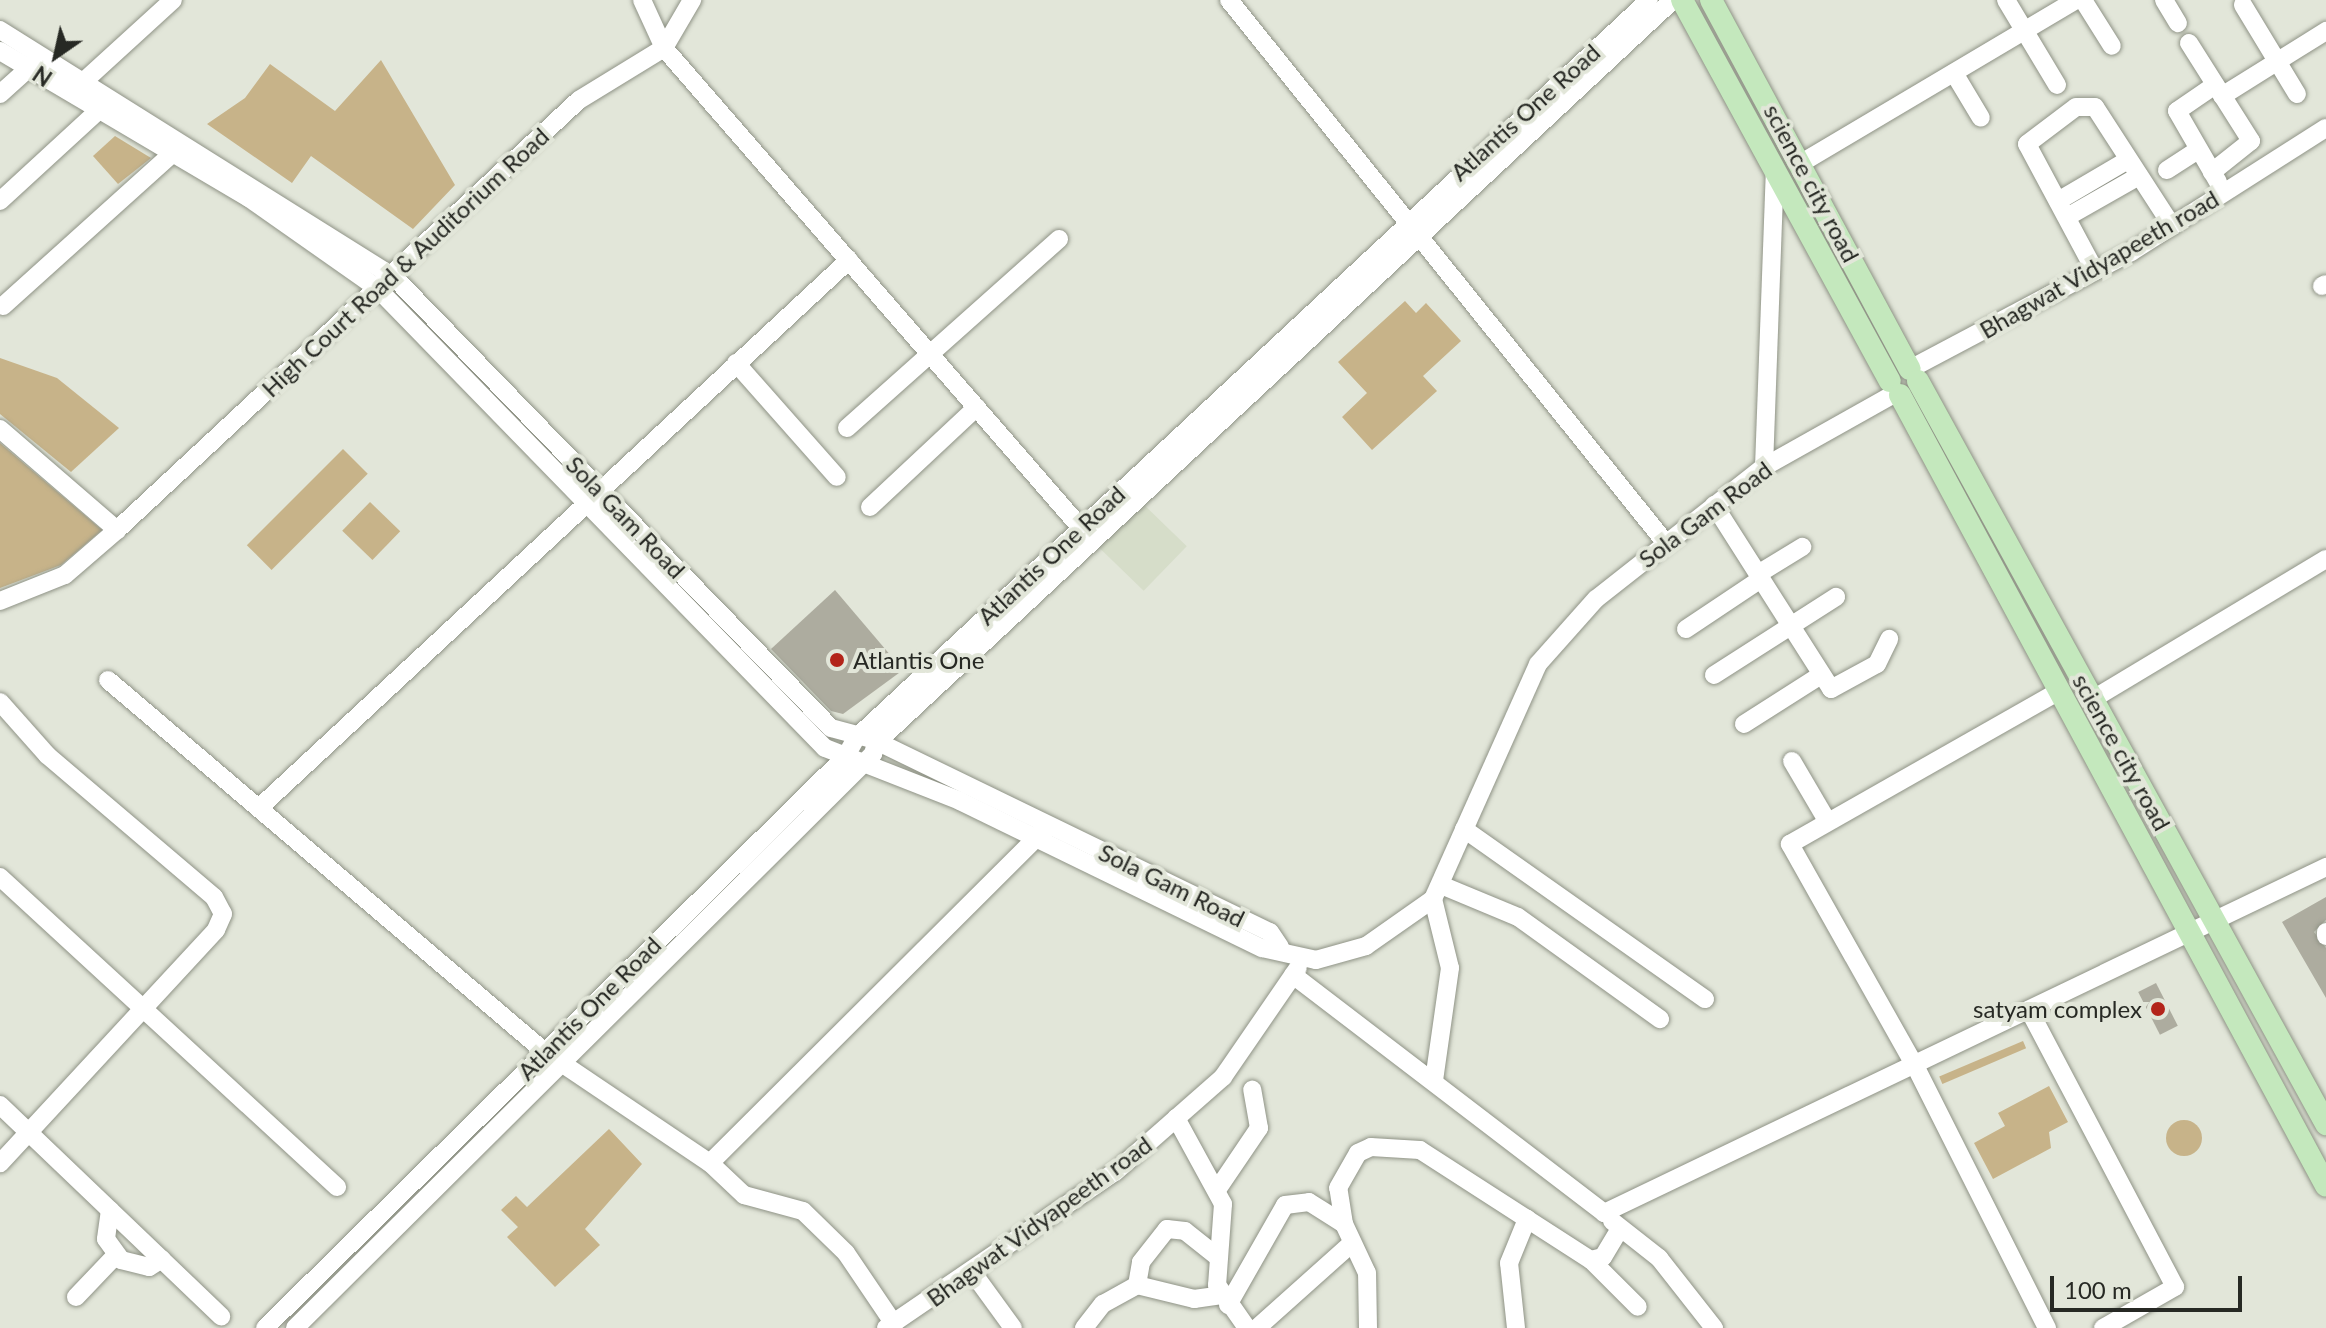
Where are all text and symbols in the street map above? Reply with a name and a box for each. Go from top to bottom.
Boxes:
north arrow [16,16,96,96]
street label: Atlantis One Road [1445,38,1605,186]
text: N [28,60,57,92]
street label: science city road [1758,99,1866,267]
street label: High Court Road & Auditorium Road [255,121,555,403]
street label: Bhagwat Vidyapeeth road [1974,184,2224,344]
street label: Sola Gam Road [560,450,692,584]
street label: Sola Gam Road [1633,455,1777,573]
street label: Atlantis One Road [971,479,1131,631]
place label: Atlantis One [853,646,984,674]
marker: Atlantis One [828,651,846,669]
street label: science city road [2067,668,2177,836]
street label: Sola Gam Road [1094,837,1250,933]
street label: Atlantis One Road [511,930,667,1086]
place label: satyam complex [1973,995,2142,1023]
marker: satyam complex [2149,1000,2167,1018]
street label: Bhagwat Vidyapeeth road [921,1129,1157,1313]
scale bar [2054,1260,2246,1310]
text: 100 m [2064,1275,2132,1304]

